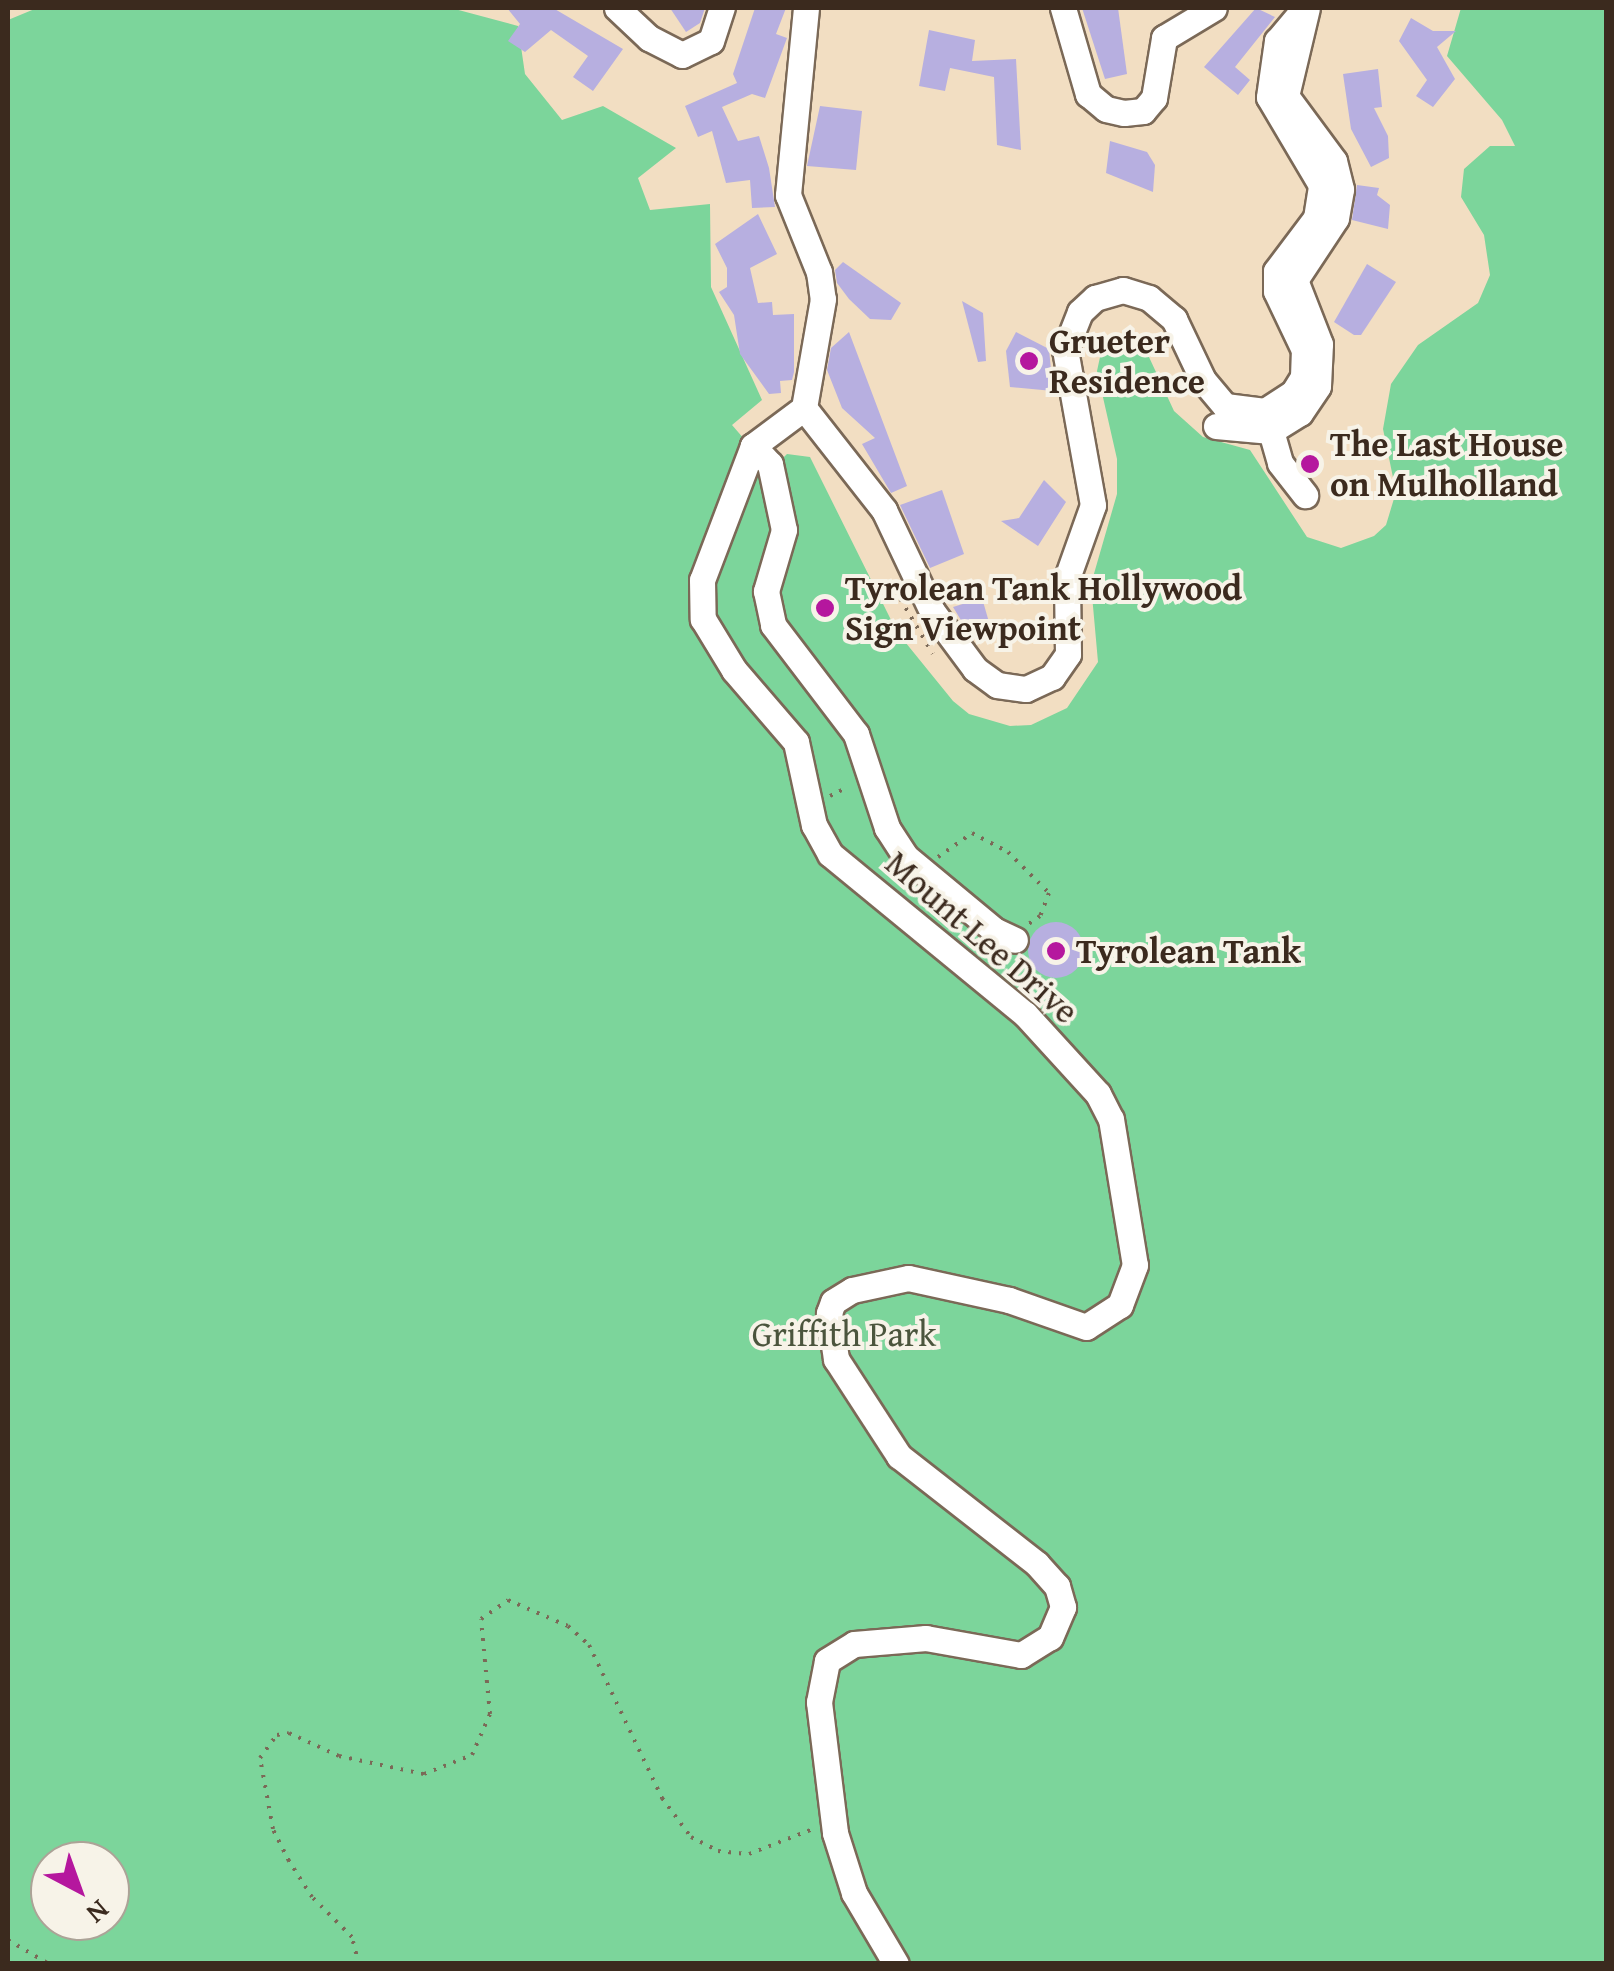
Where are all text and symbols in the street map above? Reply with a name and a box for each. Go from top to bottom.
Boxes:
place label: Grueter Residence [1049,320,1205,402]
marker: Grueter Residence [1018,350,1040,372]
place label: The Last House on Mulholland [1330,423,1564,505]
marker: The Last House on Mulholland [1299,453,1321,475]
place label: Tyrolean Tank Hollywood Sign Viewpoint [845,567,1242,649]
marker: Tyrolean Tank Hollywood Sign Viewpoint [814,597,836,619]
street label: Mount Lee Drive [877,842,1087,1032]
place label: Tyrolean Tank [1076,930,1301,972]
marker: Tyrolean Tank [1045,940,1067,962]
park label: Griffith Park [752,1313,936,1355]
north arrow [30,1841,130,1941]
text: N [78,1891,119,1934]

